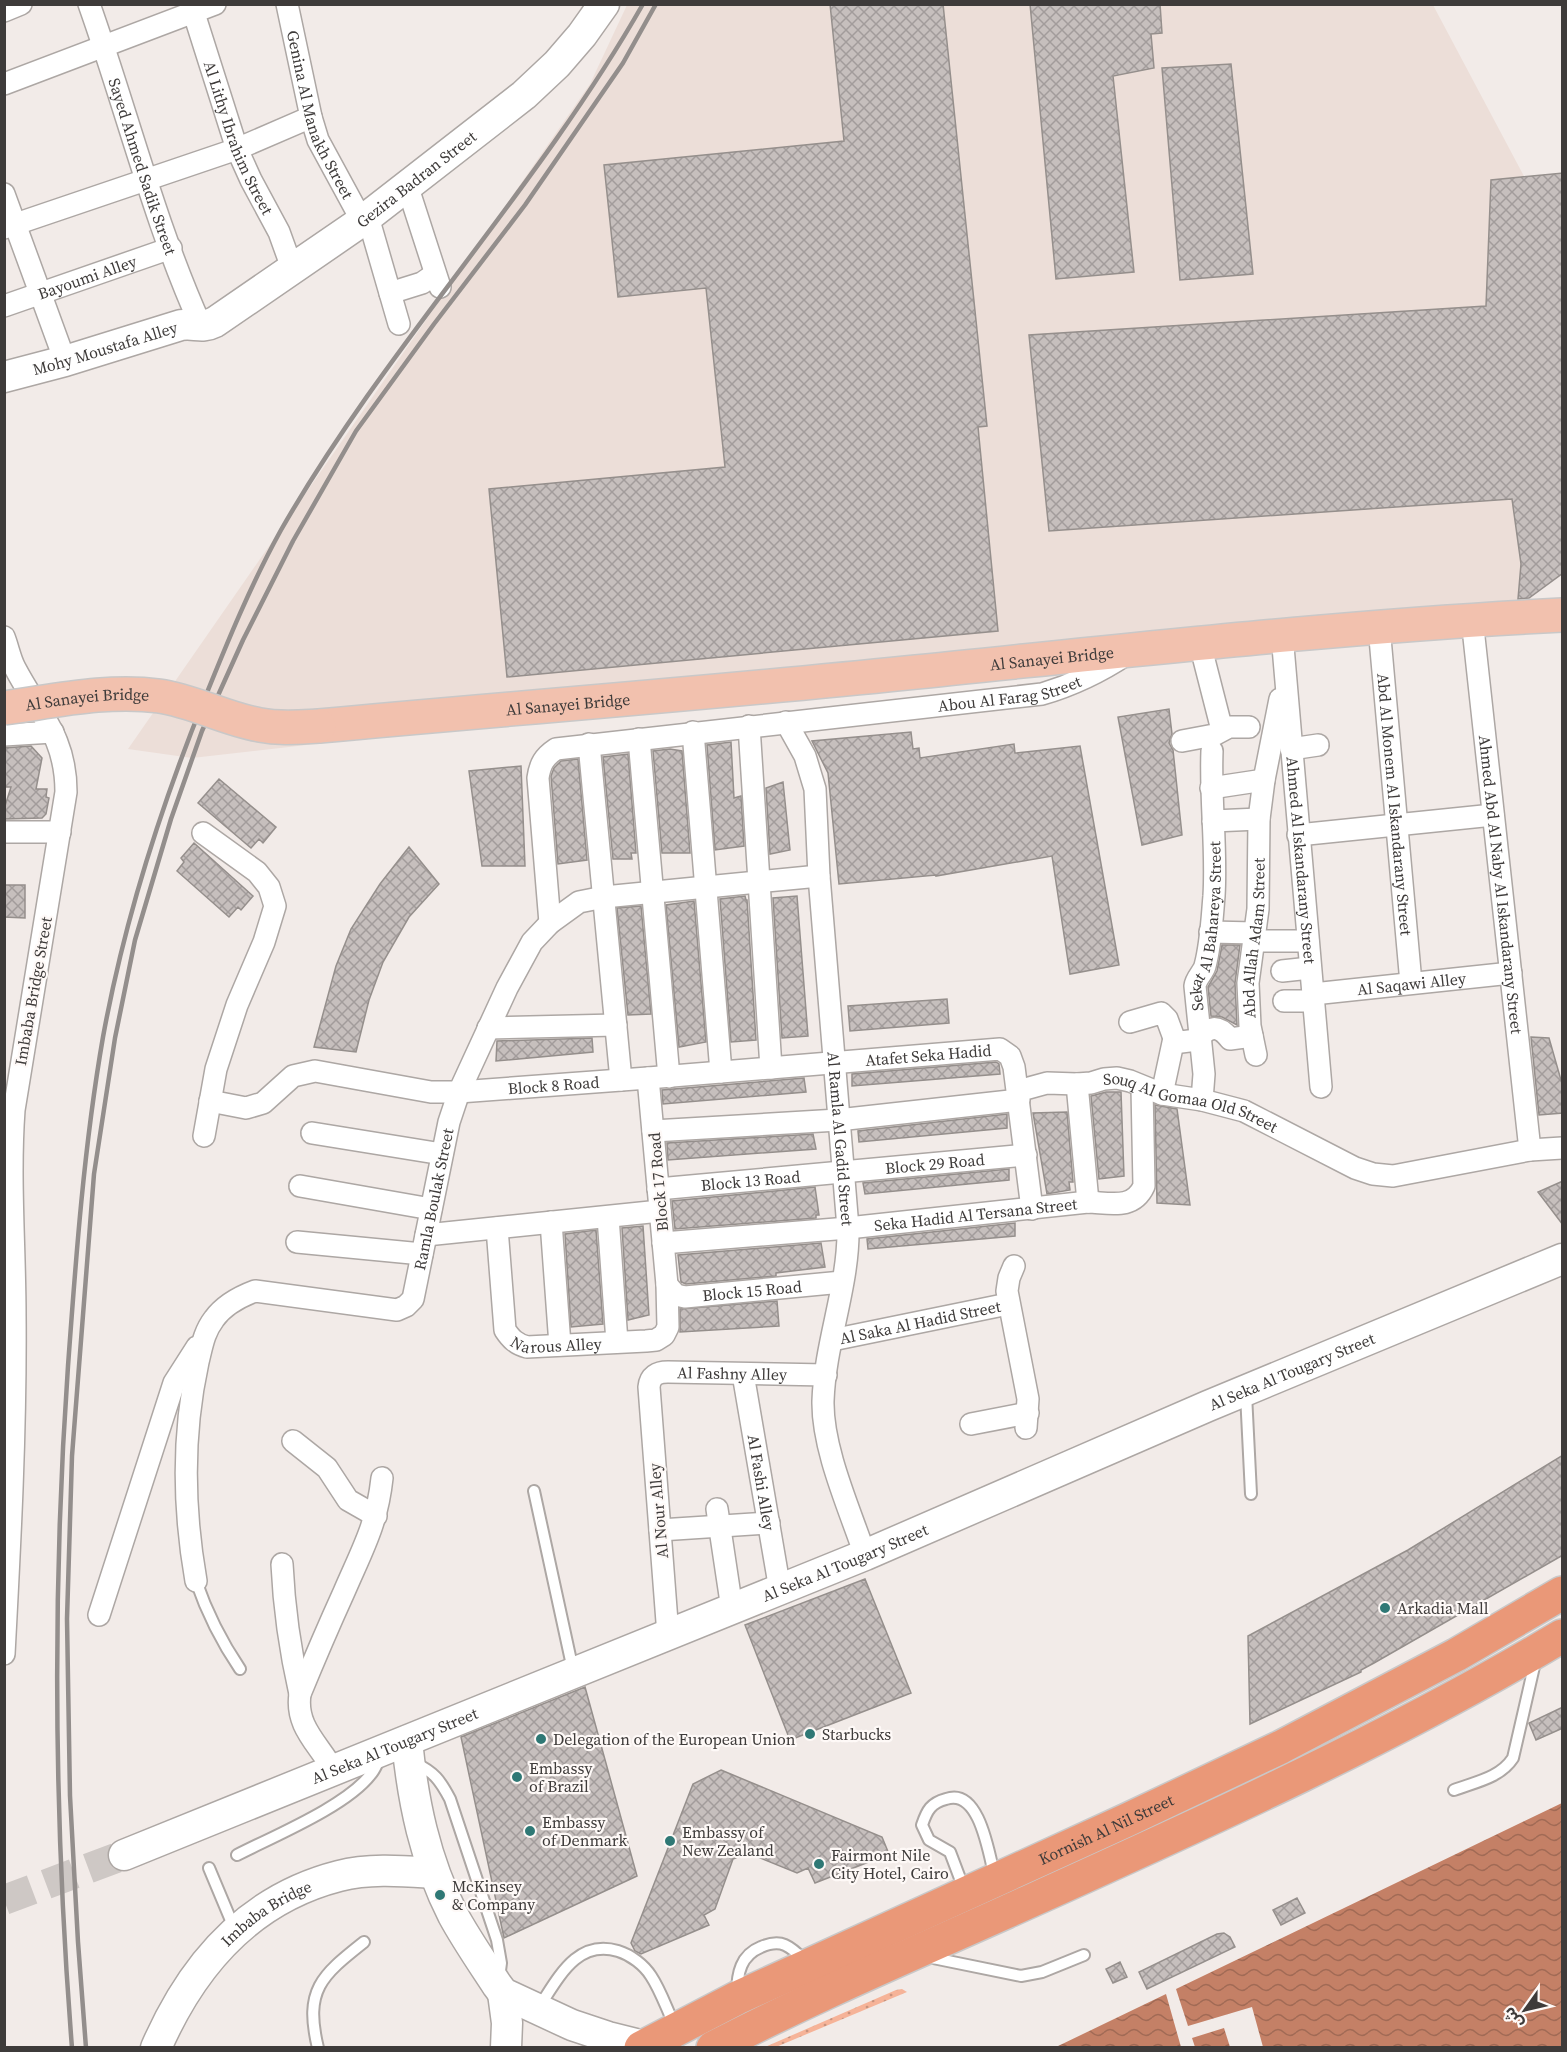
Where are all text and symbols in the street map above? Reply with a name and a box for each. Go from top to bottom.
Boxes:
street label: Genina Al Manakh Street [282,28,359,203]
street label: Al Lithy Ibrahim Street [199,58,279,219]
street label: Sayed Ahmed Sadik Street [103,75,182,259]
street label: Gezira Badran Street [352,125,481,233]
street label: Bayoumi Alley [35,250,140,304]
street label: Mohy Moustafa Alley [30,316,181,380]
street label: Al Sanayei Bridge [989,641,1115,675]
street label: Abou Al Farag Street [937,670,1085,717]
street label: Abd Al Monem Al Iskandarany Street [1372,672,1418,937]
street label: Al Sanayei Bridge [24,683,150,716]
street label: Al Sanayei Bridge [505,688,631,720]
street label: Ahmed Abd Al Naby Al Iskandarany Street [1474,734,1528,1036]
street label: Ahmed Al Iskandarany Street [1282,756,1321,966]
street label: Sekat Al Bahareya Street [1184,840,1226,1012]
street label: Abd Allah Adam Street [1237,857,1270,1019]
street label: Imbaba Bridge Street [9,914,57,1067]
street label: Al Saqawi Alley [1356,967,1468,1000]
street label: Atafet Seka Hadid [864,1039,992,1071]
street label: Al Ramla Al Gadid Street [822,1051,859,1227]
street label: Souq Al Gomaa Old Street [1102,1067,1282,1138]
street label: Block 8 Road [507,1071,600,1099]
street label: Ramla Boulak Street [408,1125,459,1272]
street label: Block 17 Road [643,1131,673,1233]
street label: Block 29 Road [884,1148,985,1179]
street label: Block 13 Road [700,1165,801,1196]
street label: Seka Hadid Al Tersana Street [873,1192,1079,1236]
street label: Block 15 Road [701,1275,803,1306]
street label: Al Saka Al Hadid Street [838,1295,1003,1349]
street label: Al Seka Al Tougary Street [1205,1327,1379,1415]
street label: Narous Alley [506,1330,603,1359]
street label: Al Fashny Alley [677,1361,788,1385]
street label: Al Fashi Alley [743,1433,781,1533]
street label: Al Nour Alley [643,1462,673,1560]
street label: Al Seka Al Tougary Street [759,1518,932,1607]
place label: Arkadia Mall [1397,1597,1489,1619]
marker: Arkadia Mall [1378,1601,1392,1615]
street label: Al Seka Al Tougary Street [308,1702,482,1789]
place label: Starbucks [822,1723,891,1745]
marker: Starbucks [803,1727,817,1741]
place label: Delegation of the European Union [553,1728,796,1750]
marker: Delegation of the European Union [534,1732,548,1746]
place label: Embassy of Brazil [529,1757,593,1797]
marker: Embassy of Brazil [510,1770,524,1784]
street label: Kornish Al Nil Street [1035,1788,1178,1870]
place label: Embassy of Denmark [542,1811,627,1851]
place label: Embassy of New Zealand [682,1821,774,1861]
marker: Embassy of Denmark [523,1824,537,1838]
marker: Embassy of New Zealand [663,1834,677,1848]
place label: Fairmont Nile City Hotel, Cairo [831,1844,949,1884]
marker: Fairmont Nile City Hotel, Cairo [812,1857,826,1871]
street label: Imbaba Bridge [216,1875,315,1951]
place label: McKinsey & Company [452,1875,536,1915]
marker: McKinsey & Company [433,1888,447,1902]
north arrow [1495,1980,1555,2040]
text: ش [1497,2003,1528,2034]

